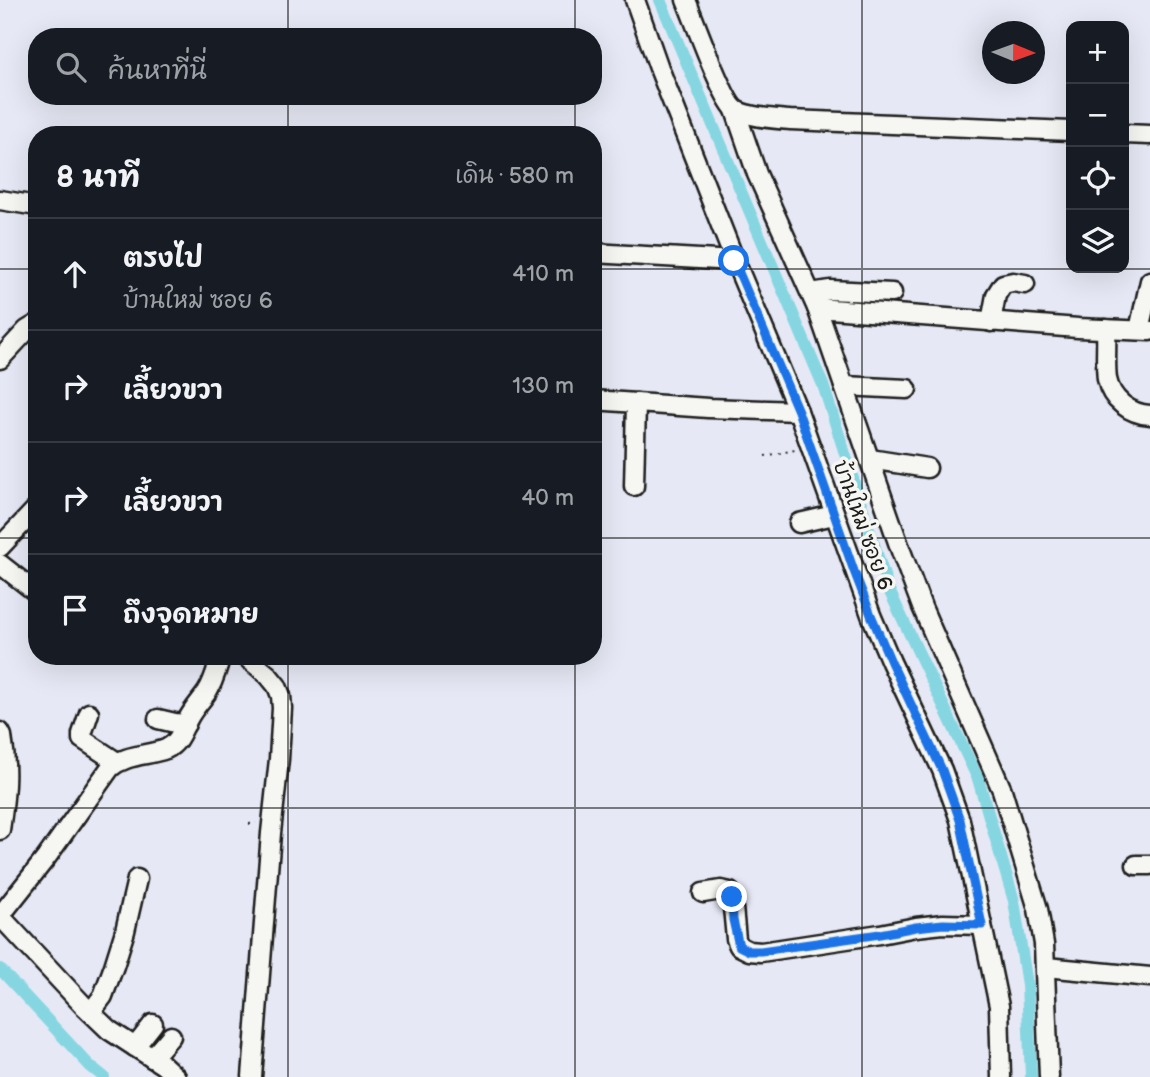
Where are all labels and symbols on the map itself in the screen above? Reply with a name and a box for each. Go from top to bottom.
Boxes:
north arrow [982,21,1045,84]
route start [718,245,749,276]
street label: บ้านใหม่ ซอย 6 [827,456,899,594]
route end [716,881,747,912]

